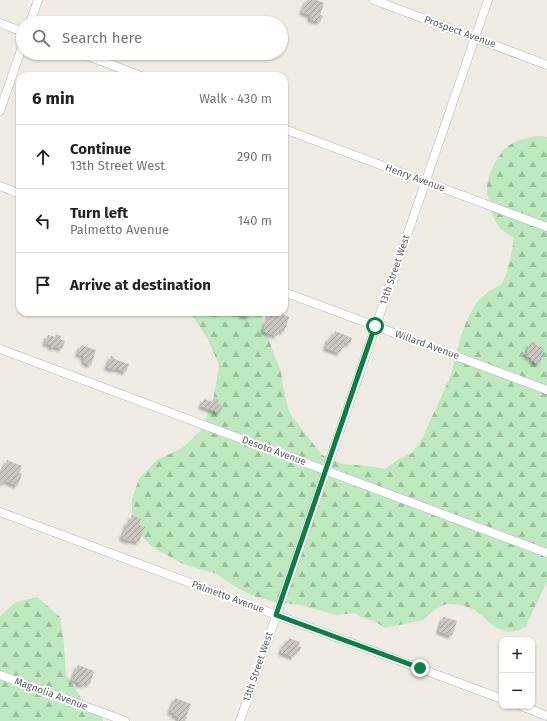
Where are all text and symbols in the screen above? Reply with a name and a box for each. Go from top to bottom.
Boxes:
street label: Prospect Avenue [423,13,497,51]
search box [16,16,288,60]
icon: search [30,27,52,49]
text: Search here [62,29,142,47]
text: 6 min [32,88,75,109]
text: Walk · 430 m [199,91,272,106]
text: Continue [70,140,131,158]
icon: ahead [32,146,54,168]
text: 290 m [237,149,272,164]
text: 13th Street West [70,158,165,173]
street label: Henry Avenue [383,162,447,194]
text: Turn left [70,204,128,222]
icon: left [32,210,54,232]
text: 140 m [238,213,272,228]
text: Palmetto Avenue [70,222,169,237]
street label: 13th Street West [377,233,413,307]
icon: arrive [32,274,54,296]
text: Arrive at destination [70,276,211,294]
route start [366,317,384,335]
street label: Willard Avenue [393,328,461,362]
street label: Desoto Avenue [240,434,308,468]
street label: Palmetto Avenue [190,578,266,616]
street label: 13th Street West [240,630,276,704]
map controls [499,637,535,709]
button: + [499,637,535,673]
route end [411,659,429,677]
button: − [499,673,535,709]
street label: Magnolia Avenue [13,675,89,713]

